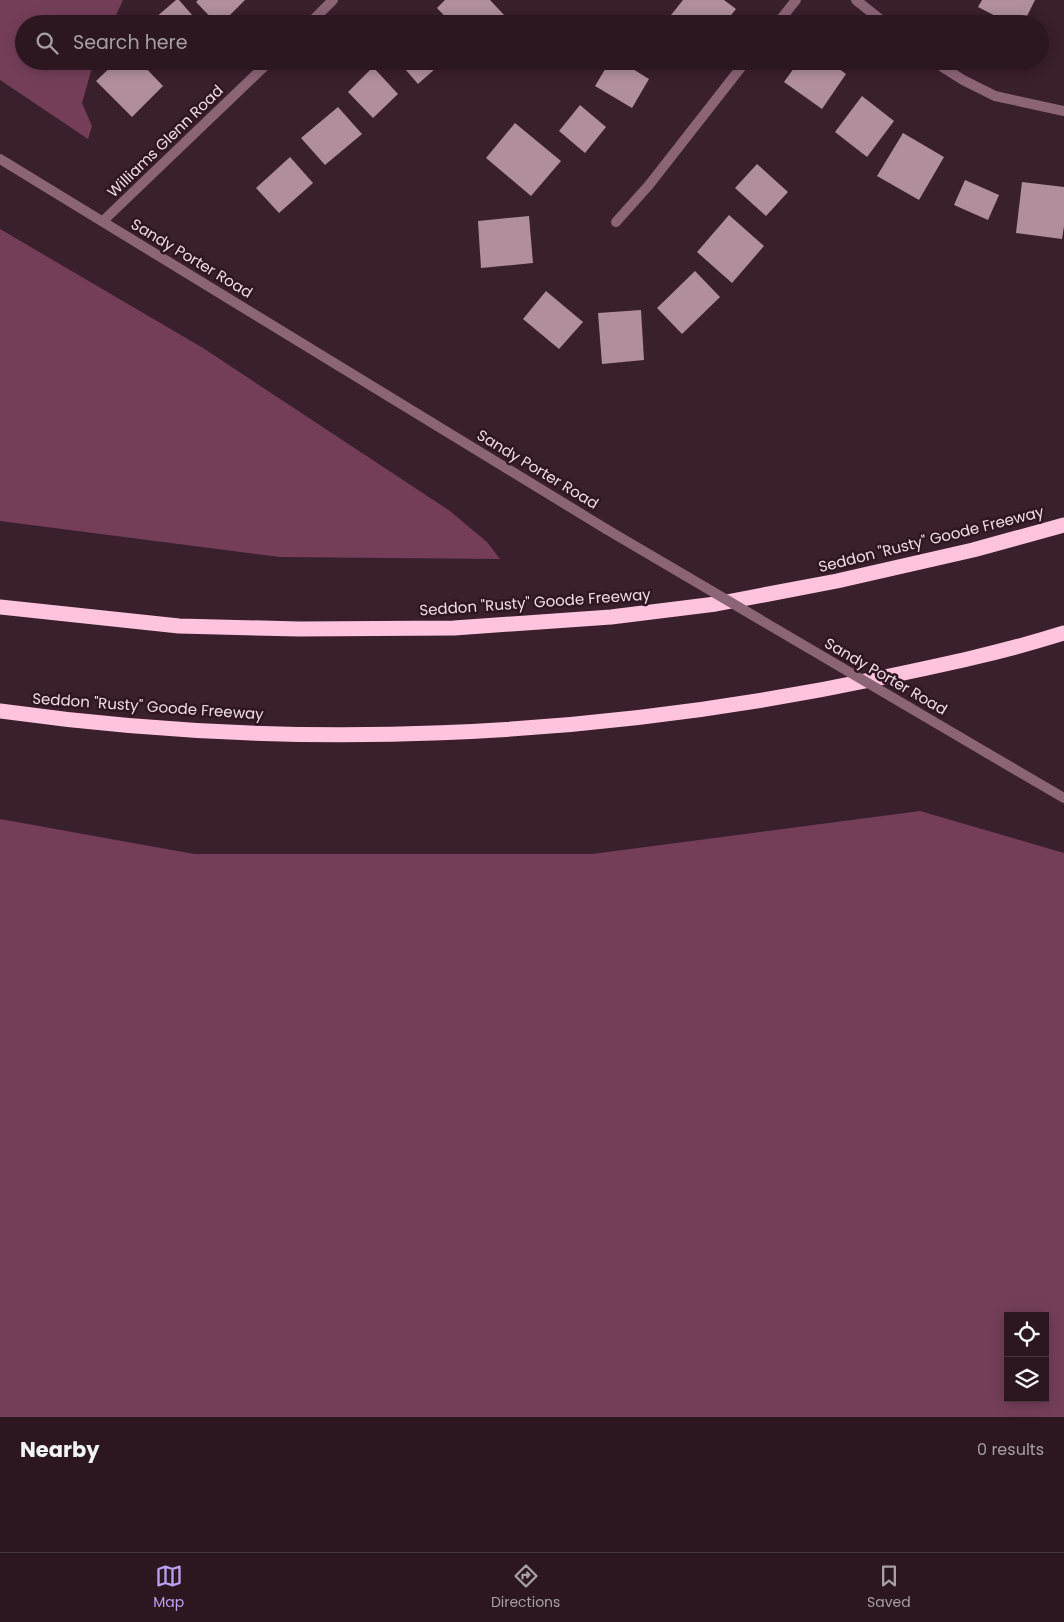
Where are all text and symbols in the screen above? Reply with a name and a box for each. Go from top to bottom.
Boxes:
search box [15,15,1049,70]
icon: search [33,29,61,57]
text: Search here [73,29,187,56]
street label: Williams Glenn Road [102,80,228,202]
street label: Sandy Porter Road [127,213,257,303]
street label: Sandy Porter Road [473,424,603,514]
street label: Seddon "Rusty" Goode Freeway [816,501,1047,577]
street label: Seddon "Rusty" Goode Freeway [419,583,652,621]
street label: Sandy Porter Road [821,632,951,720]
street label: Seddon "Rusty" Goode Freeway [32,687,265,725]
map controls [1004,1312,1049,1402]
button: locate [1004,1312,1049,1357]
button: layers [1004,1357,1049,1402]
text: Nearby [20,1435,100,1464]
text: 0 results [977,1438,1044,1461]
tab: Map [153,1562,184,1613]
tab: Directions [491,1562,560,1613]
tab: Saved [867,1562,911,1613]

